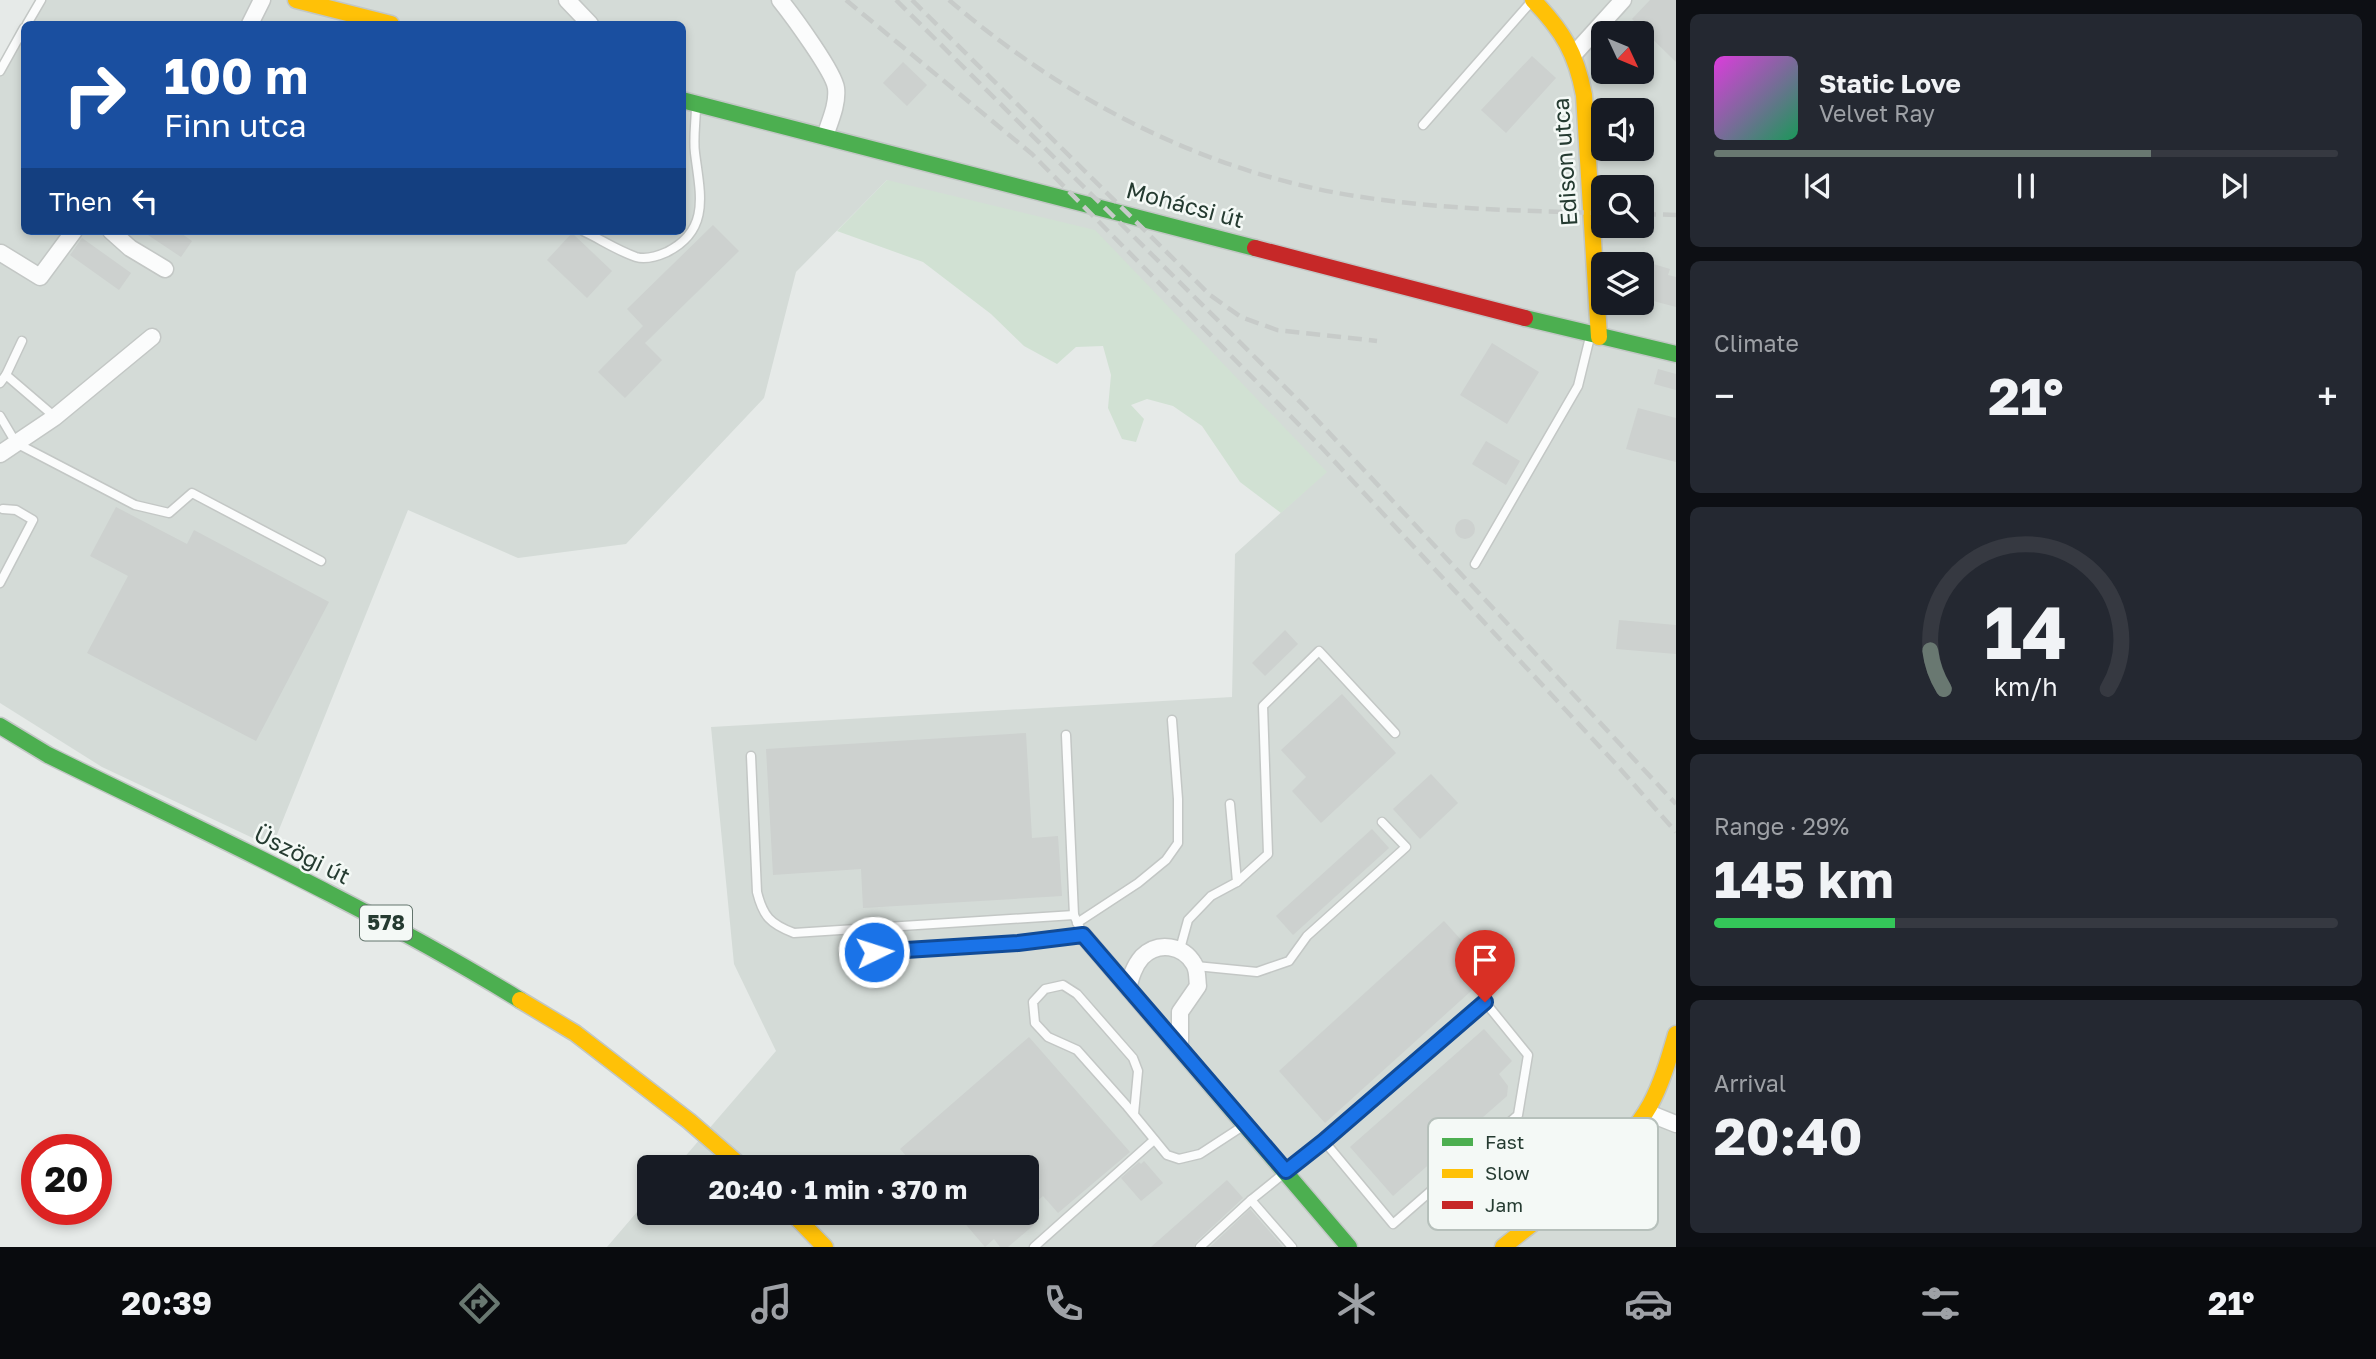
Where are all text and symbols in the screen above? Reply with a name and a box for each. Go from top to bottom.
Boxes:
north arrow [1591,21,1654,84]
map controls [1591,21,1654,315]
text: 100 m [164,46,308,105]
icon: right [49,49,140,140]
text: Static Love [1819,68,1961,99]
street label: Edison utca [1546,97,1582,227]
button: sound [1591,98,1654,161]
text: Velvet Ray [1819,99,1935,127]
text: Finn utca [164,106,307,144]
icon: previous [1799,167,1837,205]
icon: pause [2007,167,2045,205]
icon: next [2215,167,2253,205]
street label: Mohácsi út [1123,175,1247,233]
button: search [1591,175,1654,238]
icon: left [126,182,164,220]
text: Then [49,186,112,217]
button: layers [1591,252,1654,315]
text: Climate [1714,329,1799,357]
text: 21° [1988,364,2064,426]
text: − [1714,373,1735,418]
text: + [2317,373,2338,418]
text: 14 [1985,589,2068,676]
text: km/h [1994,671,2058,702]
text: Range · 29% [1714,812,1849,840]
street label: Üszögi út [250,819,355,889]
text: 145 km [1714,847,1894,909]
road number: 578 [360,906,412,940]
position arrow [837,915,911,989]
pin [1455,930,1515,1002]
icon: arrive [1466,941,1504,979]
text: Arrival [1714,1069,1786,1097]
text: 20:40 [1714,1104,1862,1166]
legend [1428,1118,1658,1230]
text: Fast [1485,1130,1524,1153]
speed limit sign: 20 [21,1134,112,1225]
text: Slow [1485,1161,1530,1184]
text: 20:40 · 1 min · 370 m [709,1174,967,1205]
text: Jam [1485,1193,1523,1216]
icon: directions [455,1279,504,1328]
icon: music [747,1279,796,1328]
icon: phone [1039,1279,1088,1328]
icon: climate [1332,1279,1381,1328]
icon: car [1624,1279,1673,1328]
icon: filters [1916,1279,1965,1328]
text: 20:39 [122,1284,212,1322]
text: 21° [2208,1284,2254,1322]

